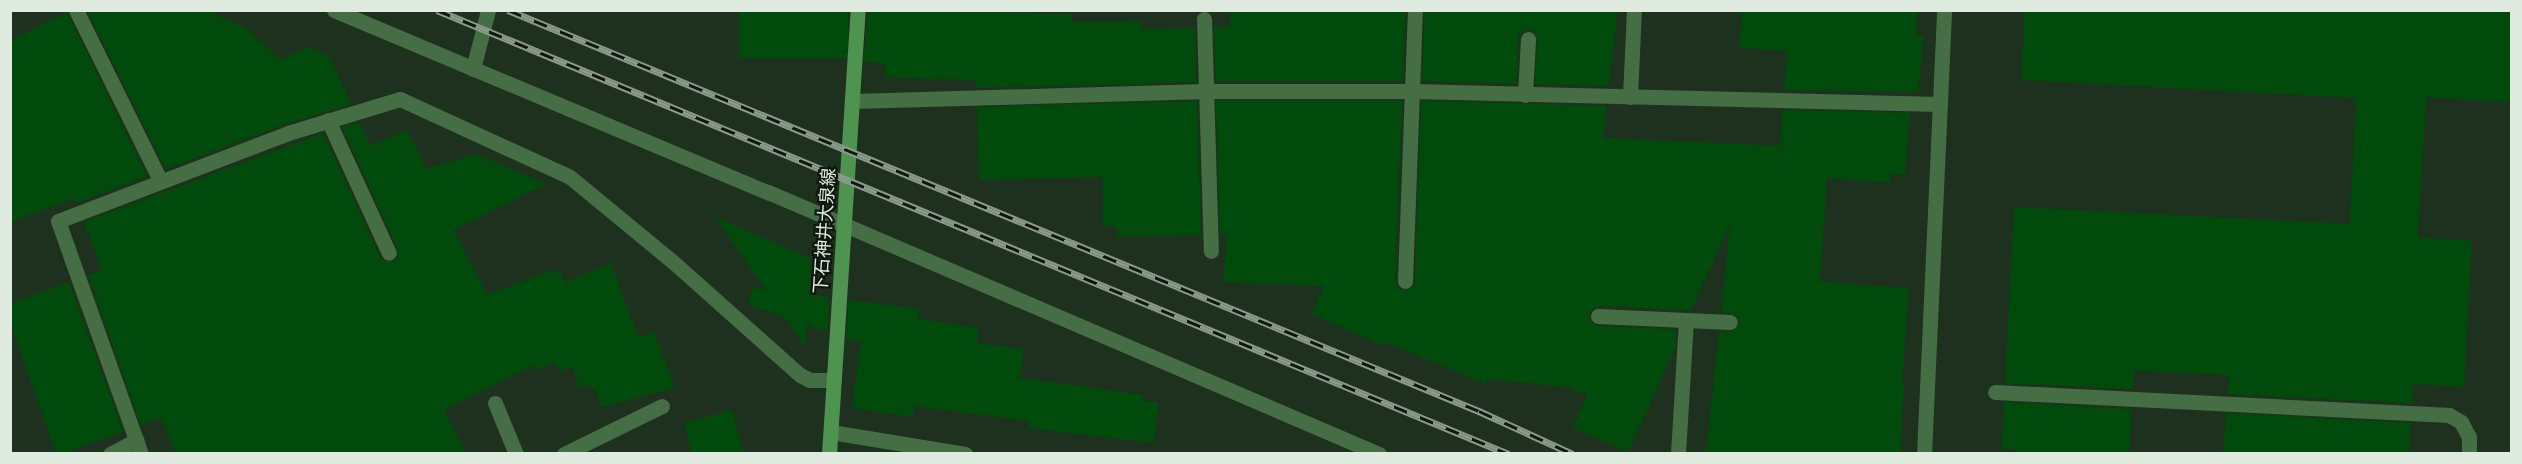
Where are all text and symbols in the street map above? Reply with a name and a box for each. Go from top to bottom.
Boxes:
street label: 下石神井大泉線 [810,167,840,295]

